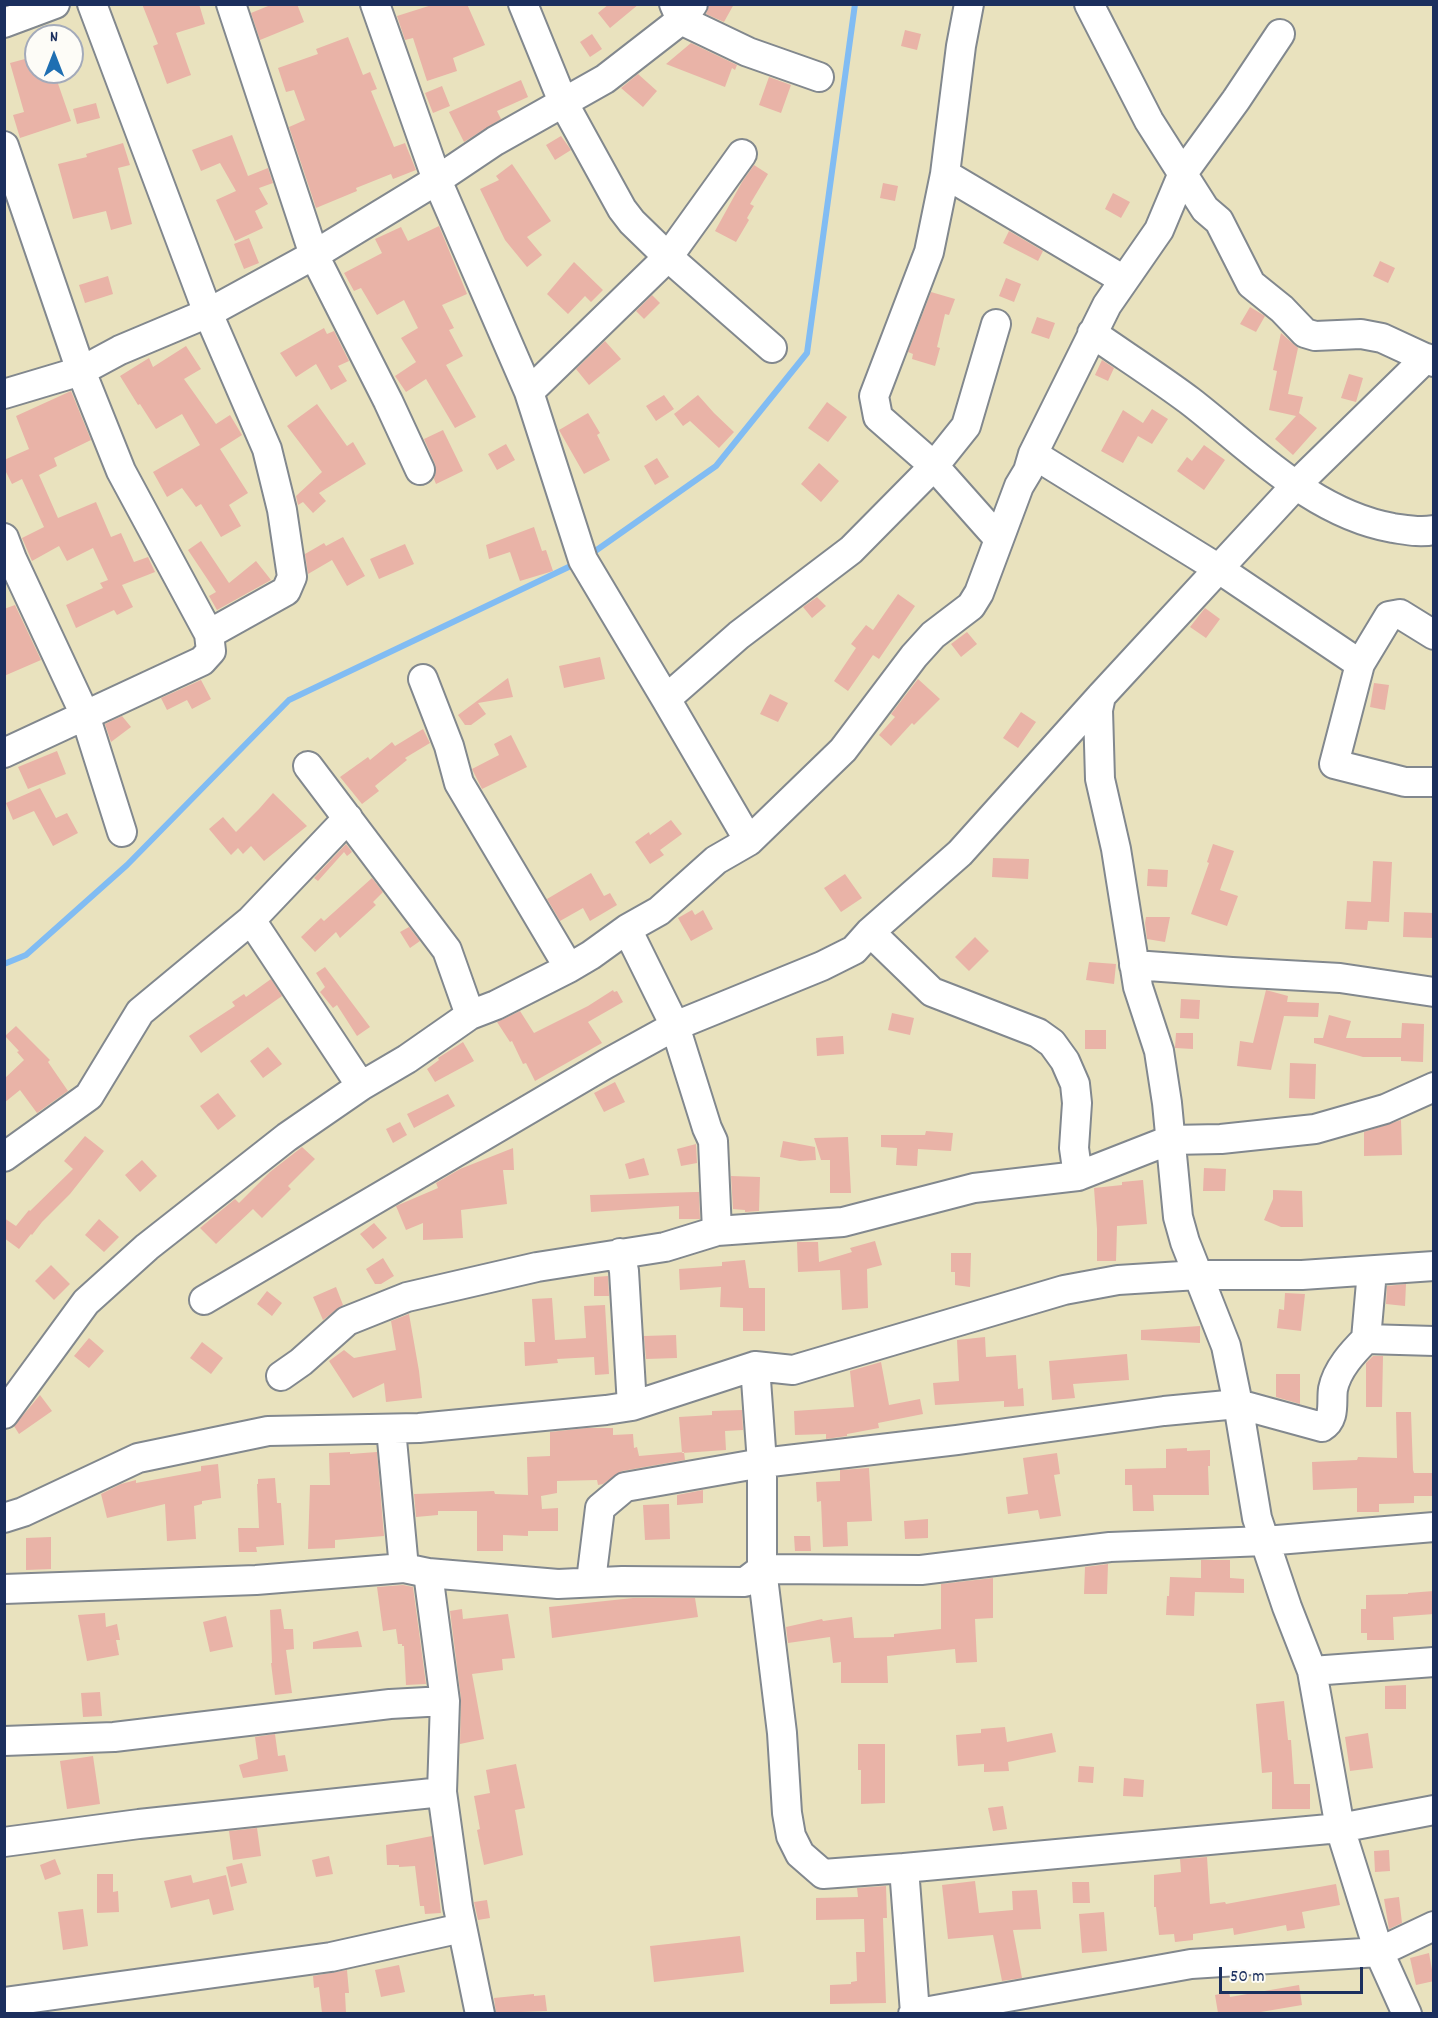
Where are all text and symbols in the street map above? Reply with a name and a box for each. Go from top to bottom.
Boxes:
north arrow [24,24,84,84]
text: N [50,26,58,49]
scale bar [1222,1955,1366,1993]
text: 50 m [1230,1965,1265,1990]

